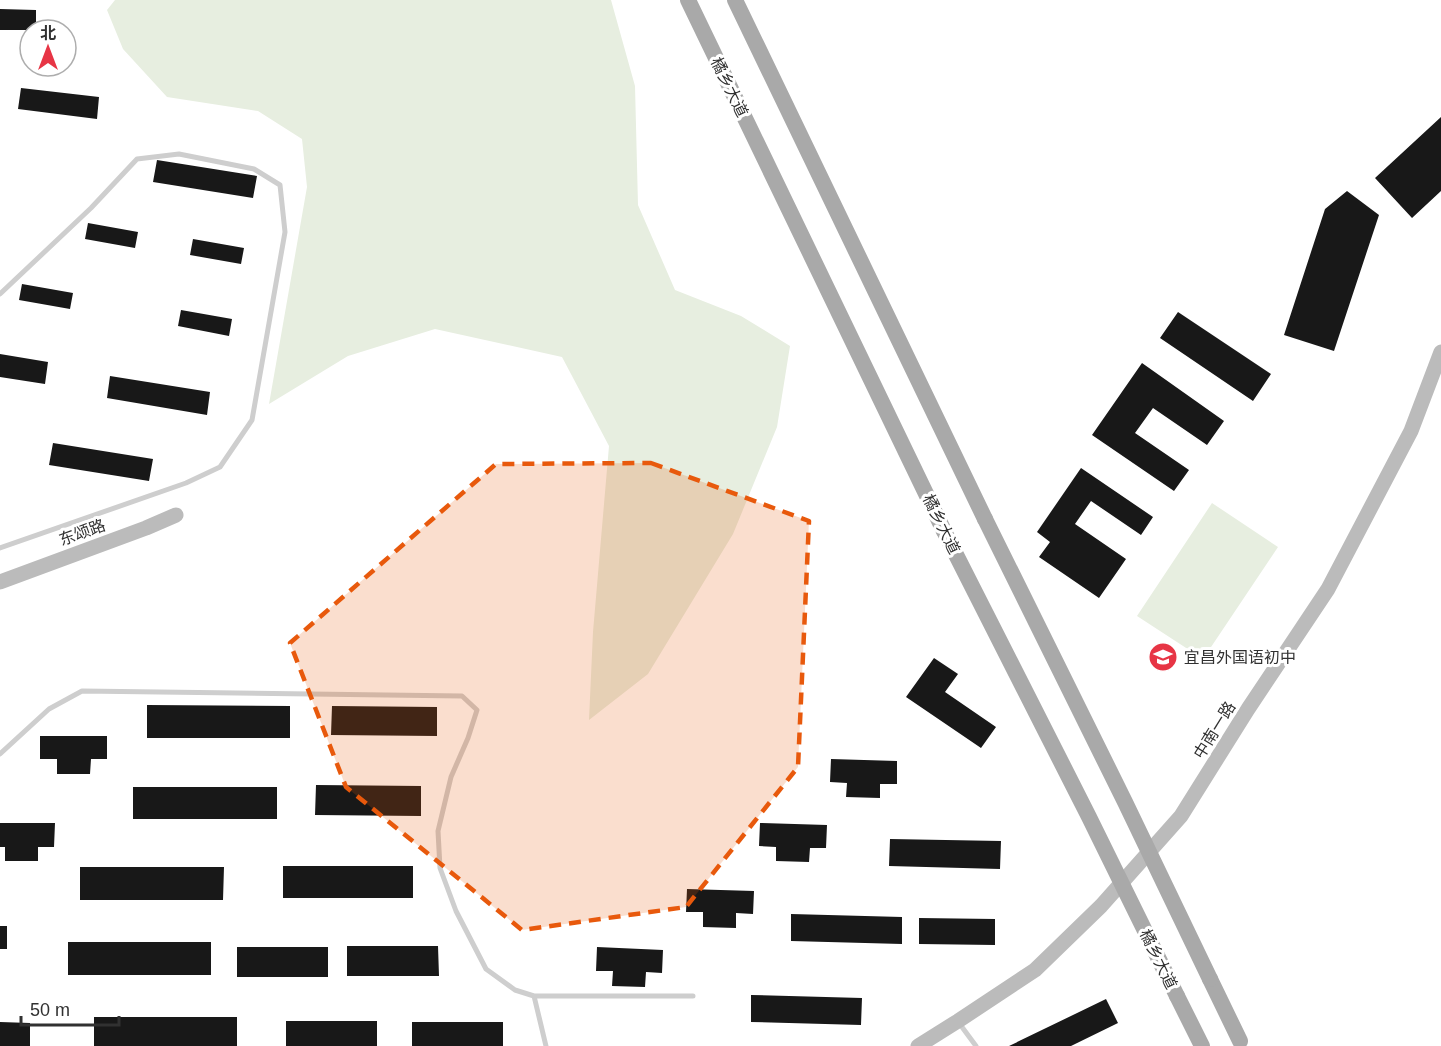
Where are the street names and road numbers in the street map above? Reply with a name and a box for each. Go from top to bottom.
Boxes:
street label: 橘乡大道 [708,55,751,120]
street label: 橘乡大道 [920,492,963,557]
street label: 东颂路 [57,516,108,549]
street label: 中南一路 [1190,699,1239,762]
street label: 橘乡大道 [1137,927,1180,992]

